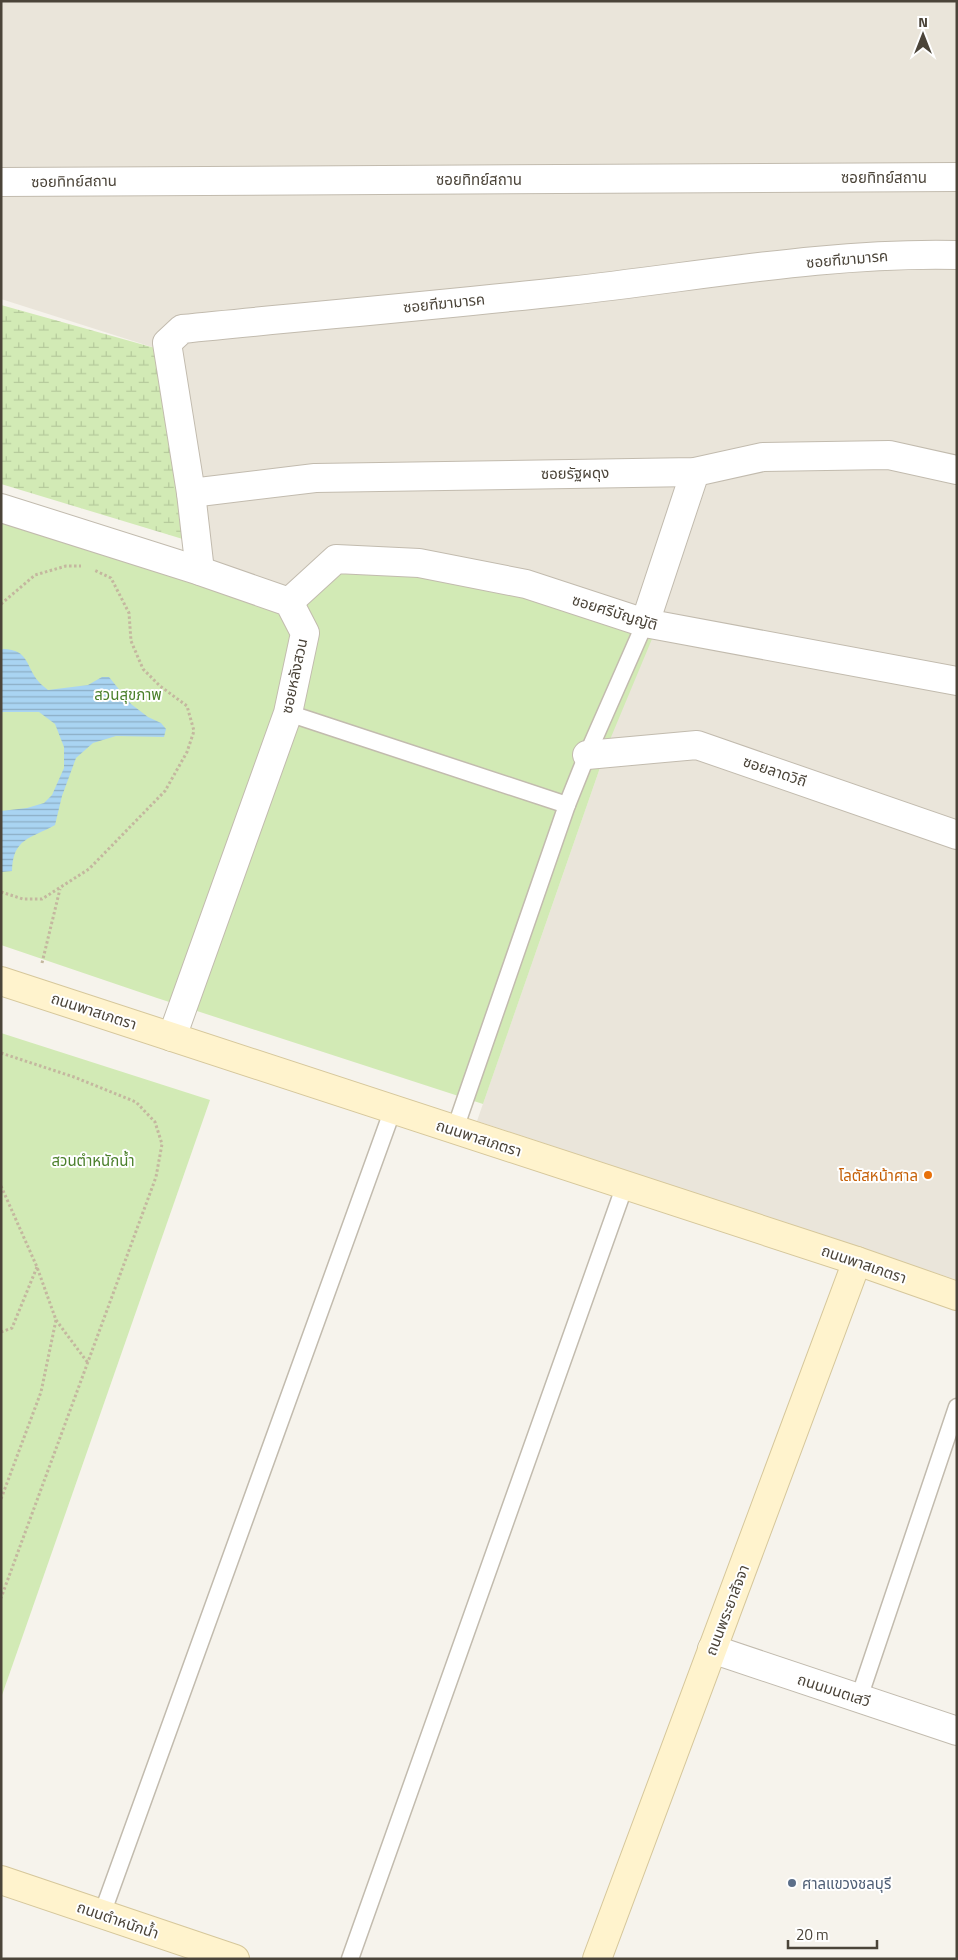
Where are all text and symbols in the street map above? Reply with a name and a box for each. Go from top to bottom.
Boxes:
north arrow [898,10,948,60]
text: N [918,11,928,32]
street label: ซอยทิทย์สถาน [841,166,927,189]
street label: ซอยทิทย์สถาน [436,168,522,191]
street label: ซอยทิทย์สถาน [31,169,117,193]
street label: ซอยฑีฆามารค [805,244,889,274]
street label: ซอยฑีฆามารค [402,287,486,319]
street label: ซอยรัฐผดุง [541,461,609,485]
street label: ซอยศรีบัญญัติ [569,588,661,636]
street label: ซอยหลังสวน [275,636,313,716]
park label: สวนสุขภาพ [94,683,162,706]
street label: ซอยลาดวิถี [740,749,810,793]
street label: ถนนพาสเภตรา [48,986,140,1036]
street label: ถนนพาสเภตรา [433,1113,525,1163]
park label: สวนตำหนักน้ำ [51,1149,135,1172]
place label: โลตัสหน้าศาล [839,1164,918,1187]
marker: โลตัสหน้าศาล [922,1169,934,1181]
street label: ถนนพาสเภตรา [818,1239,910,1289]
street label: ถนนพระยาสัจจา [699,1561,755,1659]
street label: ถนนมนตเสวี [794,1667,874,1713]
place label: ศาลแขวงชลบุรี [802,1872,891,1895]
marker: ศาลแขวงชลบุรี [786,1877,798,1889]
street label: ถนนตำหนักน้ำ [74,1895,162,1945]
scale bar [788,1918,877,1950]
text: 20 m [796,1923,829,1946]

